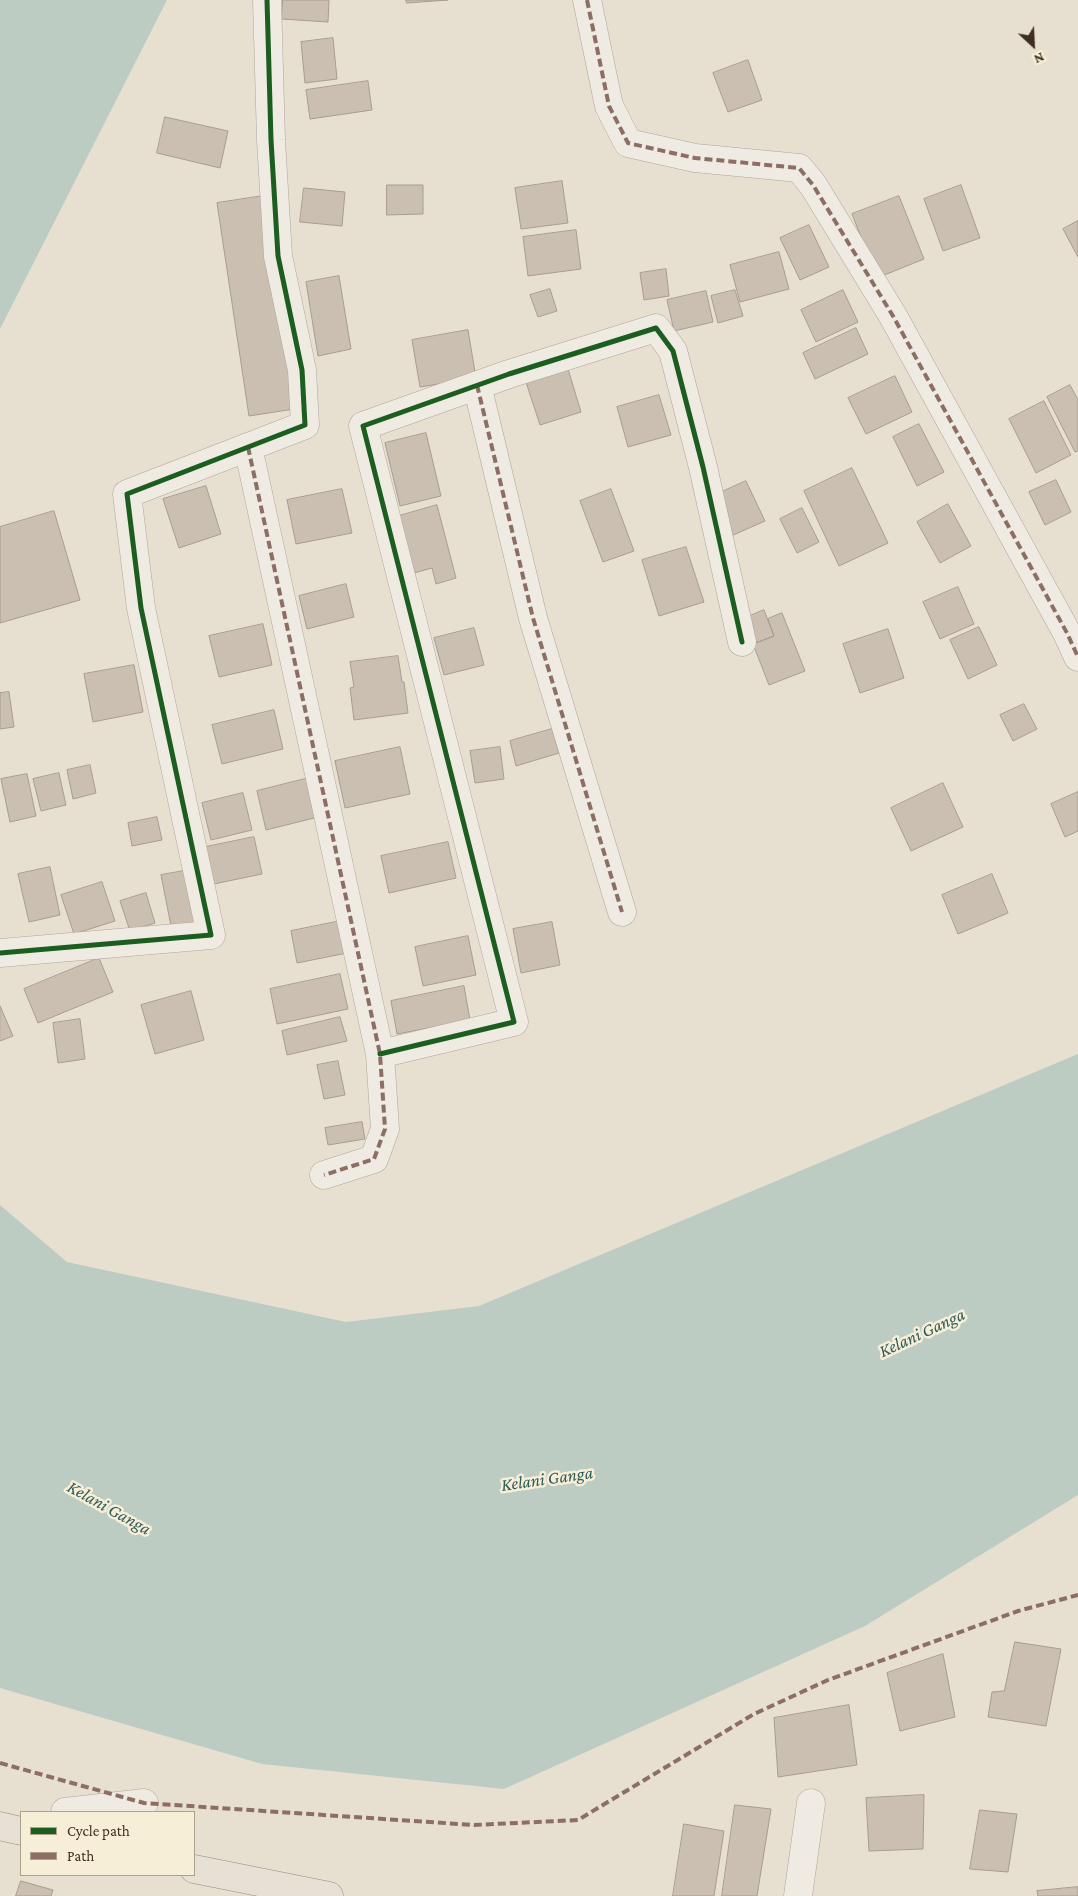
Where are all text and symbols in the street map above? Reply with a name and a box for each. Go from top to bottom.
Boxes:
north arrow [1008,20,1058,70]
text: N [1032,49,1047,68]
water label: Kelani Ganga [876,1304,968,1362]
water label: Kelani Ganga [500,1462,594,1496]
water label: Kelani Ganga [63,1476,155,1540]
legend [20,1811,195,1876]
text: Cycle path [67,1823,130,1839]
text: Path [67,1848,94,1864]

